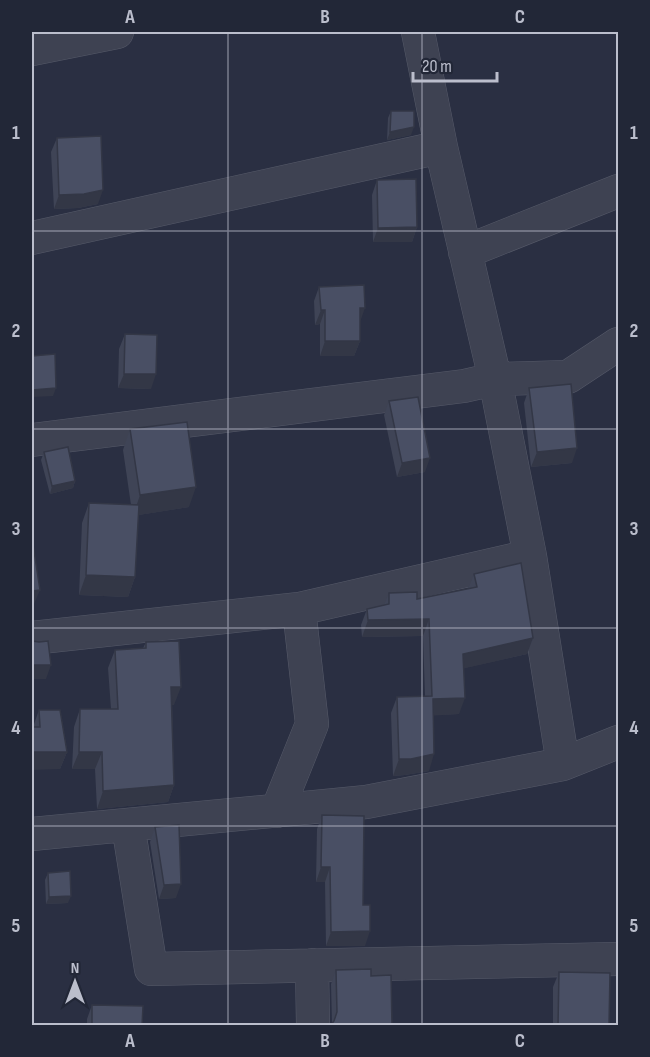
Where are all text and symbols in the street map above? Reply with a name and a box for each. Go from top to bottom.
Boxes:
text: A [124,5,135,29]
text: B [320,5,330,29]
text: C [515,5,525,29]
scale bar [413,45,497,83]
text: 20 m [422,56,452,77]
text: 1 [12,121,20,145]
text: 1 [630,121,638,145]
text: 2 [12,319,20,343]
text: 2 [630,319,638,343]
text: 3 [12,517,21,541]
text: 3 [630,517,639,541]
text: 4 [11,716,21,740]
text: 4 [629,716,639,740]
text: 5 [12,914,21,938]
text: 5 [630,914,639,938]
north arrow [45,952,105,1012]
text: N [71,959,79,978]
text: A [124,1029,135,1053]
text: B [320,1029,330,1053]
text: C [515,1029,525,1053]

